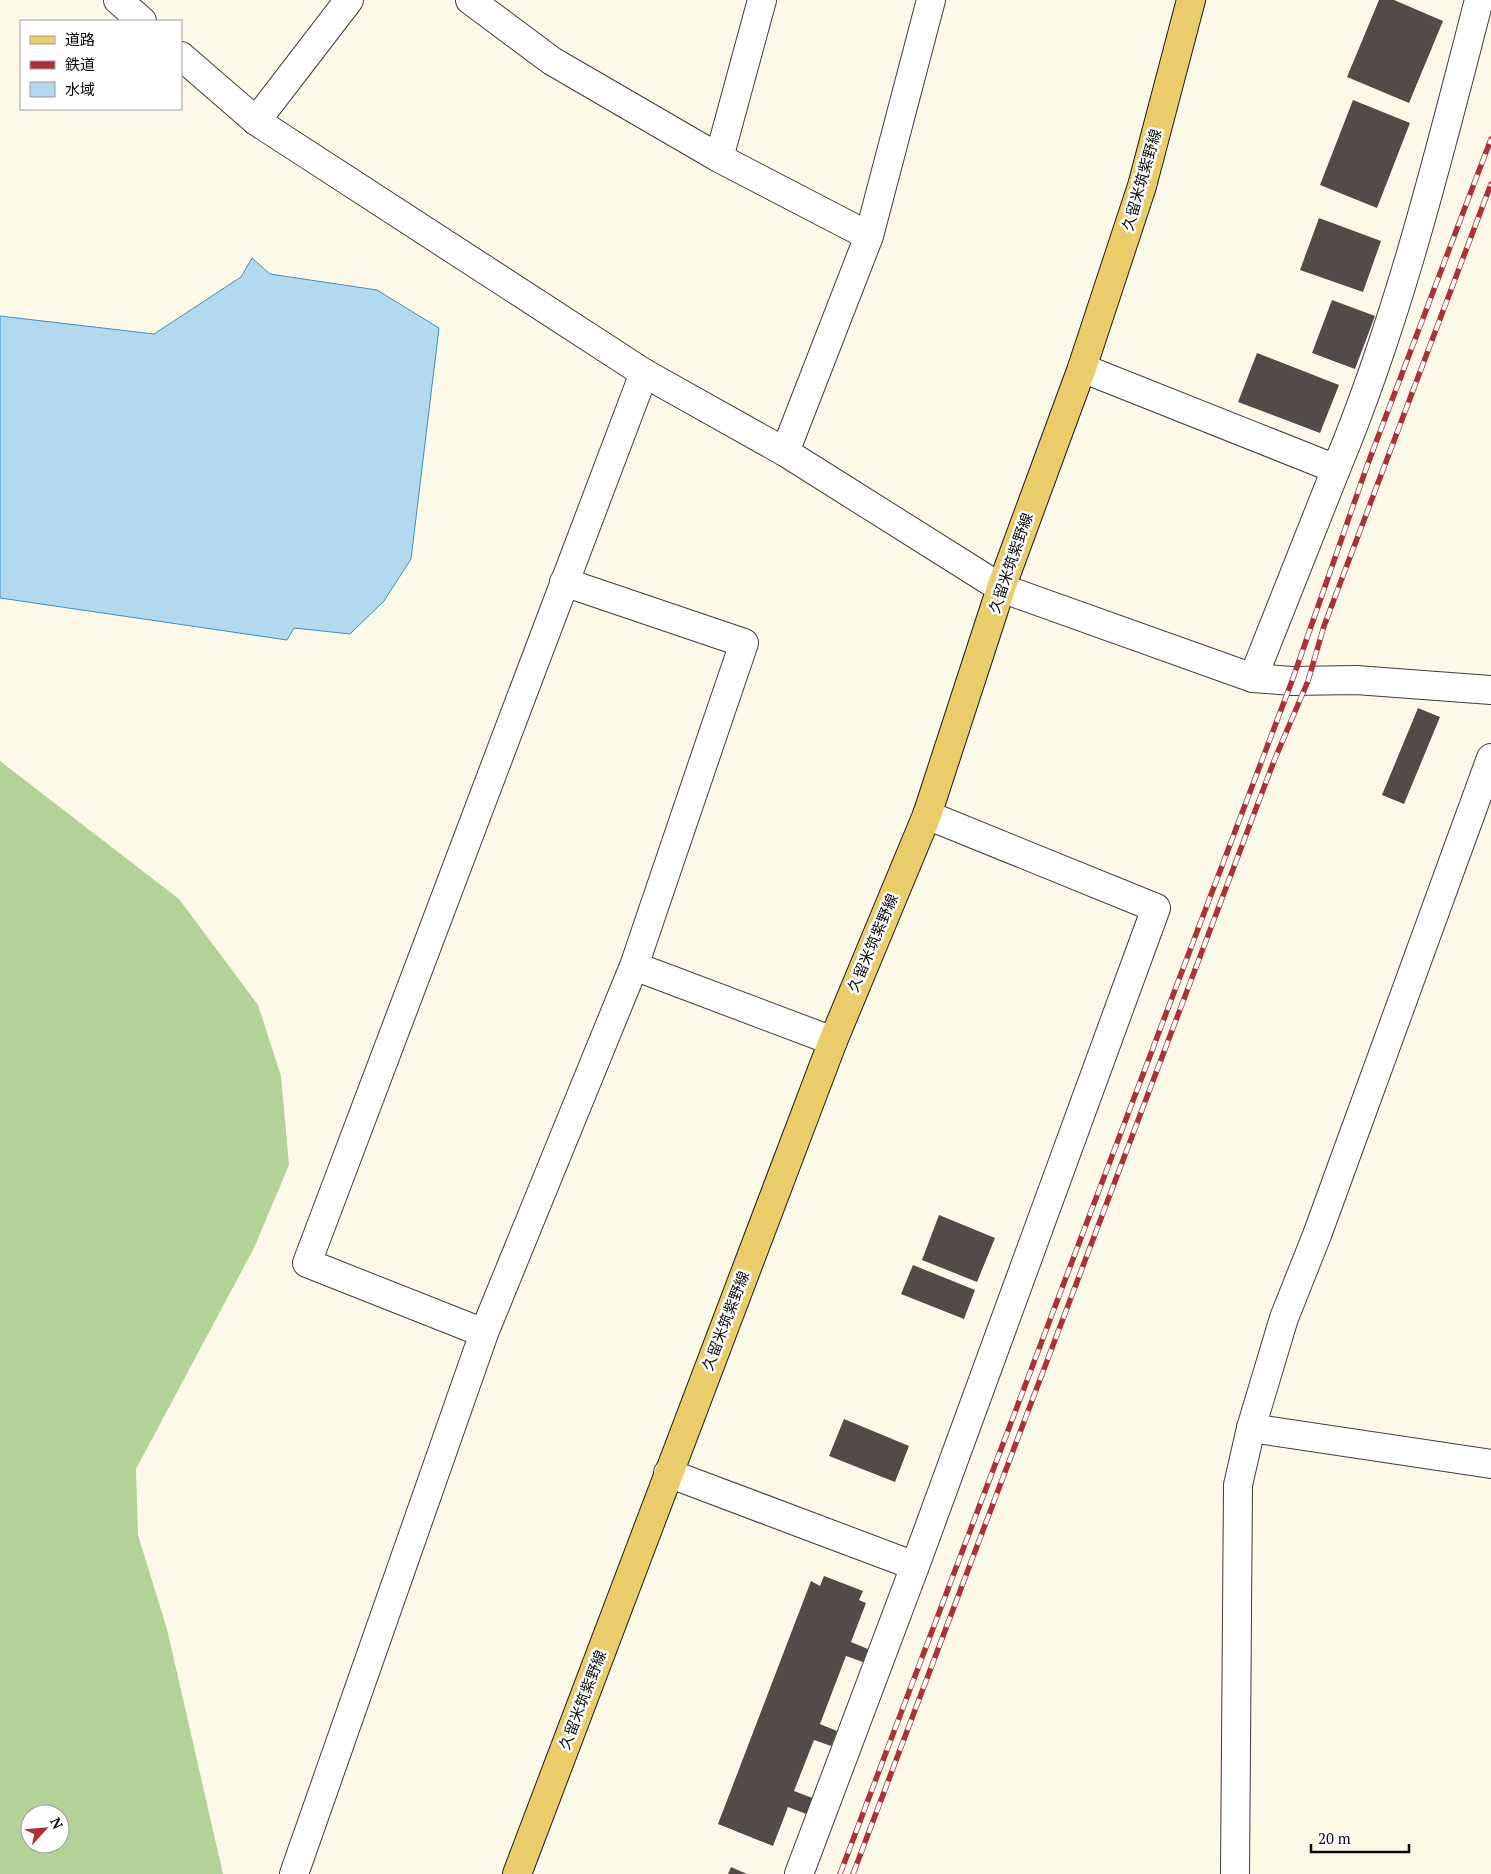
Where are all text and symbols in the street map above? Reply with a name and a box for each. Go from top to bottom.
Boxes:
legend [20,20,182,110]
text: 道路 [65,29,95,49]
text: 鉄道 [65,54,95,74]
text: 水域 [65,79,95,99]
street label: 久留米筑紫野線 [1117,126,1165,233]
street label: 久留米筑紫野線 [984,510,1037,616]
street label: 久留米筑紫野線 [842,890,902,995]
street label: 久留米筑紫野線 [697,1268,753,1373]
street label: 久留米筑紫野線 [554,1647,610,1752]
north arrow [20,1804,70,1854]
text: N [46,1814,68,1832]
scale bar [1311,1822,1408,1854]
text: 20 m [1318,1828,1351,1848]

